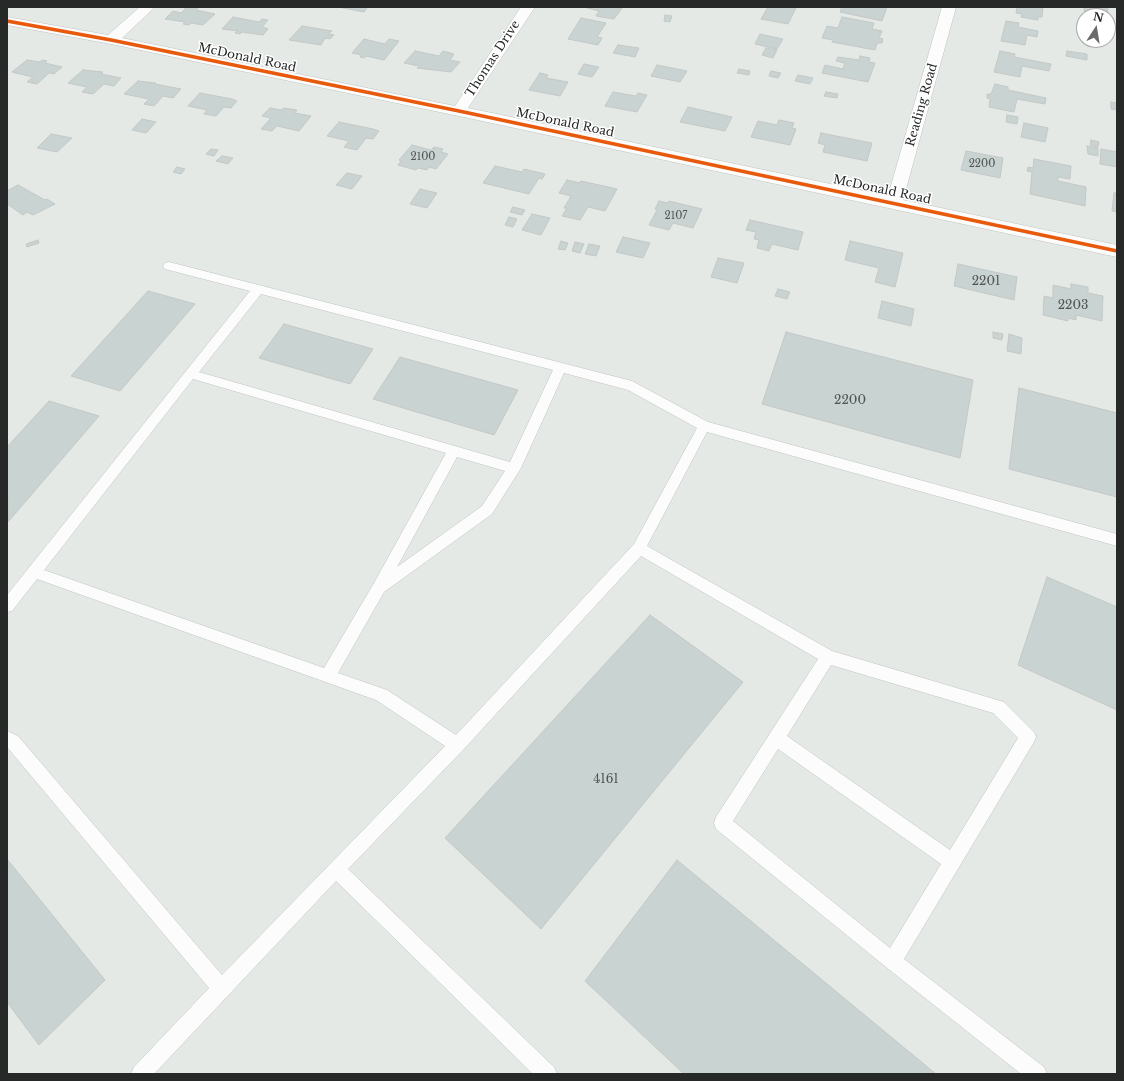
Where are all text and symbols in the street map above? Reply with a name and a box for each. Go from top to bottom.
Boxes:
north arrow [1076,8,1116,48]
text: N [1092,9,1105,25]
street label: Thomas Drive [463,18,523,100]
street label: McDonald Road [197,41,297,75]
street label: Reading Road [903,62,941,148]
street label: McDonald Road [515,106,615,140]
house number: 2100 [411,151,435,163]
house number: 2200 [969,158,995,170]
street label: McDonald Road [832,173,932,207]
house number: 2107 [665,210,687,222]
house number: 2201 [972,275,1000,289]
house number: 2203 [1058,299,1088,313]
house number: 2200 [834,394,866,408]
house number: 4161 [593,773,619,787]

